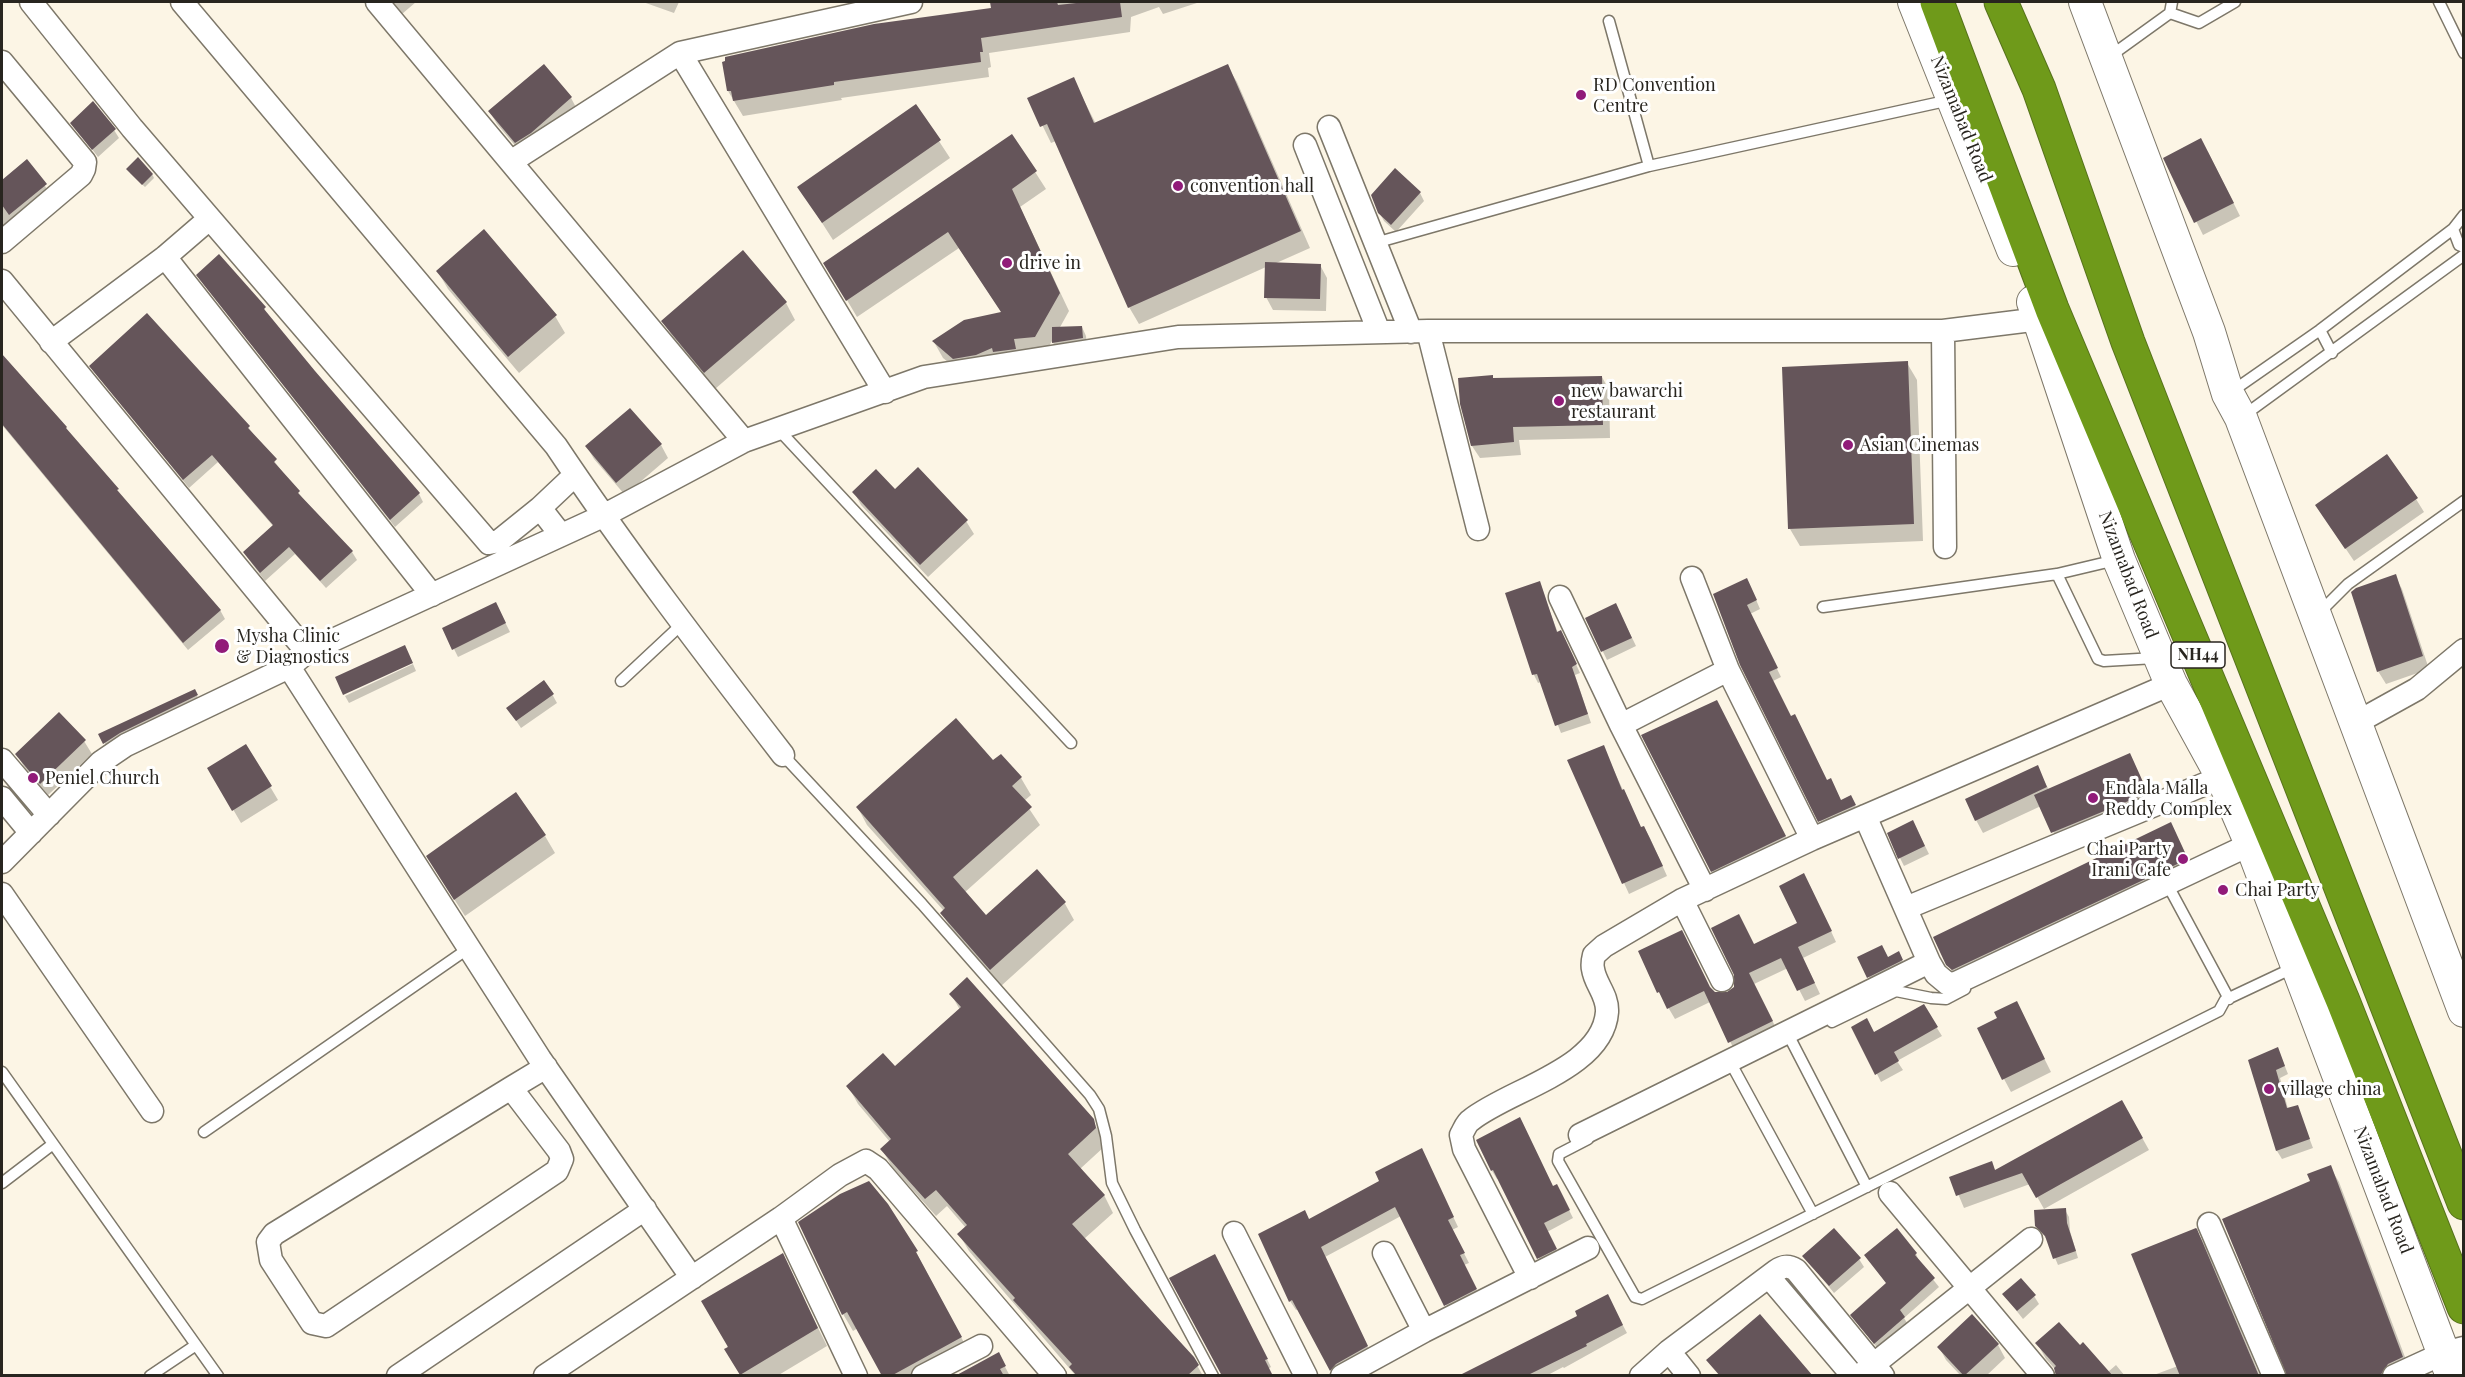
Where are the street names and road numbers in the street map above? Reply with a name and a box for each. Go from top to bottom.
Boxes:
street label: Nizamabad Road [1926,52,1996,186]
street label: Nizamabad Road [2094,508,2162,642]
road number: NH44 [2171,642,2225,668]
street label: Nizamabad Road [2349,1123,2417,1257]

